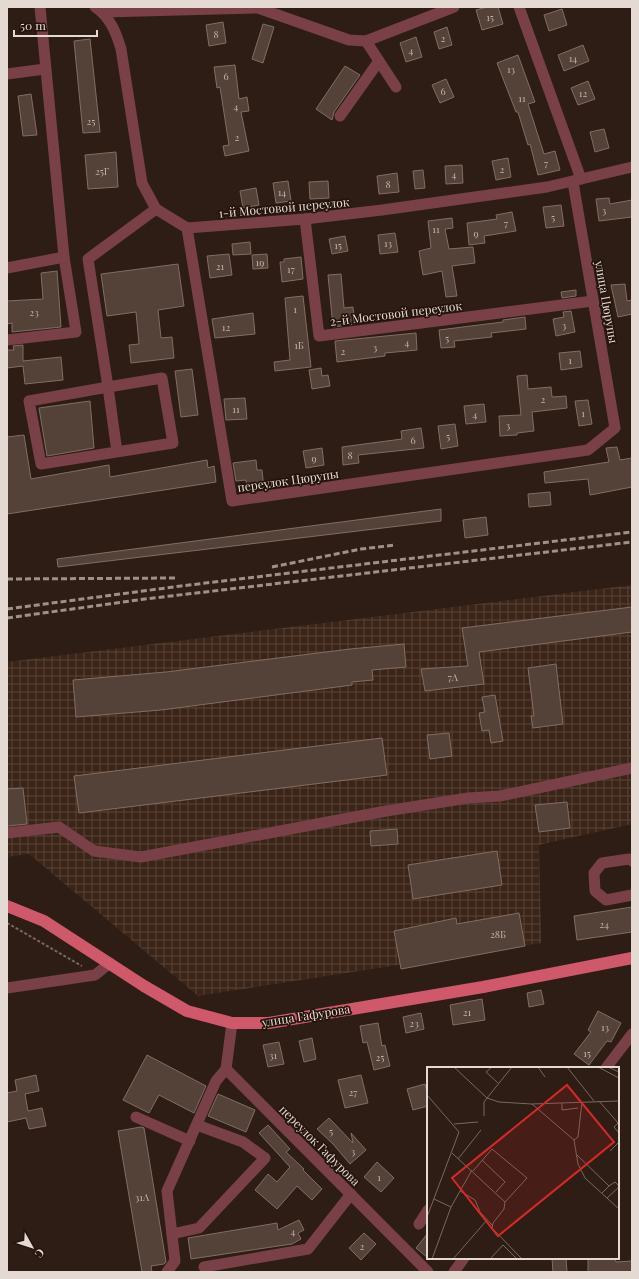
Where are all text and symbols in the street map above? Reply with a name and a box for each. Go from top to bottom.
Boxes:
house number: 15 [486,10,494,24]
scale bar [14,12,97,38]
text: 50 m [20,17,46,33]
house number: 8 [213,27,219,41]
house number: 2 [441,31,446,45]
house number: 4 [409,43,414,57]
house number: 14 [569,51,577,65]
house number: 13 [507,62,516,76]
house number: 6 [223,69,229,83]
house number: 6 [440,84,446,98]
house number: 12 [579,86,587,100]
house number: 11 [518,91,526,105]
house number: 4 [234,99,239,113]
house number: 25 [87,114,95,128]
house number: 2 [235,130,240,144]
house number: 7 [544,156,548,170]
house number: 2 [500,162,505,176]
house number: 25Г [95,164,110,178]
house number: 4 [452,167,457,181]
house number: 8 [385,177,391,191]
house number: 14 [278,185,286,199]
street label: 1-й Мостовой переулок [218,193,350,221]
house number: 3 [602,203,607,217]
house number: 5 [551,210,555,224]
house number: 7 [504,216,508,230]
house number: 11 [432,222,440,236]
house number: 9 [473,226,479,240]
house number: 13 [384,236,393,250]
house number: 15 [334,238,342,252]
house number: 19 [256,255,264,269]
house number: 21 [216,259,225,273]
street label: улица Цюрупы [592,259,622,344]
house number: 17 [287,262,295,276]
street label: 2-й Мостовой переулок [329,297,463,329]
house number: 1 [293,302,297,316]
house number: 23 [29,305,39,319]
house number: 3 [562,318,567,332]
house number: 12 [222,320,230,334]
house number: 5 [445,331,449,345]
house number: 4 [405,335,410,349]
house number: 1Б [294,338,304,352]
house number: 3 [373,340,378,354]
house number: 2 [341,344,346,358]
house number: 1 [568,353,572,367]
house number: 2 [541,392,546,406]
house number: 11 [232,402,240,416]
house number: 1 [581,406,585,420]
house number: 4 [473,407,478,421]
house number: 3 [506,418,511,432]
house number: 5 [446,429,450,443]
house number: 6 [410,433,416,447]
house number: 8 [347,448,353,462]
house number: 9 [311,451,317,465]
street label: переулок Цюрупы [236,465,340,495]
house number: 7А [448,670,459,684]
house number: 24 [599,917,609,931]
house number: 28Б [490,927,506,941]
street label: улица Гафурова [260,1000,351,1030]
house number: 21 [463,1005,472,1019]
house number: 23 [409,1016,419,1030]
house number: 13 [601,1020,610,1034]
house number: 15 [583,1046,591,1060]
house number: 31 [269,1048,277,1062]
house number: 25 [376,1050,384,1064]
inset map [427,1067,619,1259]
house number: 27 [349,1085,357,1099]
street label: переулок Гафурова [276,1101,364,1189]
house number: 5 [329,1124,333,1138]
house number: 3 [351,1144,356,1158]
house number: 1 [377,1170,381,1184]
house number: 31А [135,1190,150,1204]
house number: 4 [291,1224,296,1238]
north arrow [12,1227,52,1267]
house number: 2 [360,1239,365,1253]
text: С [32,1246,48,1262]

